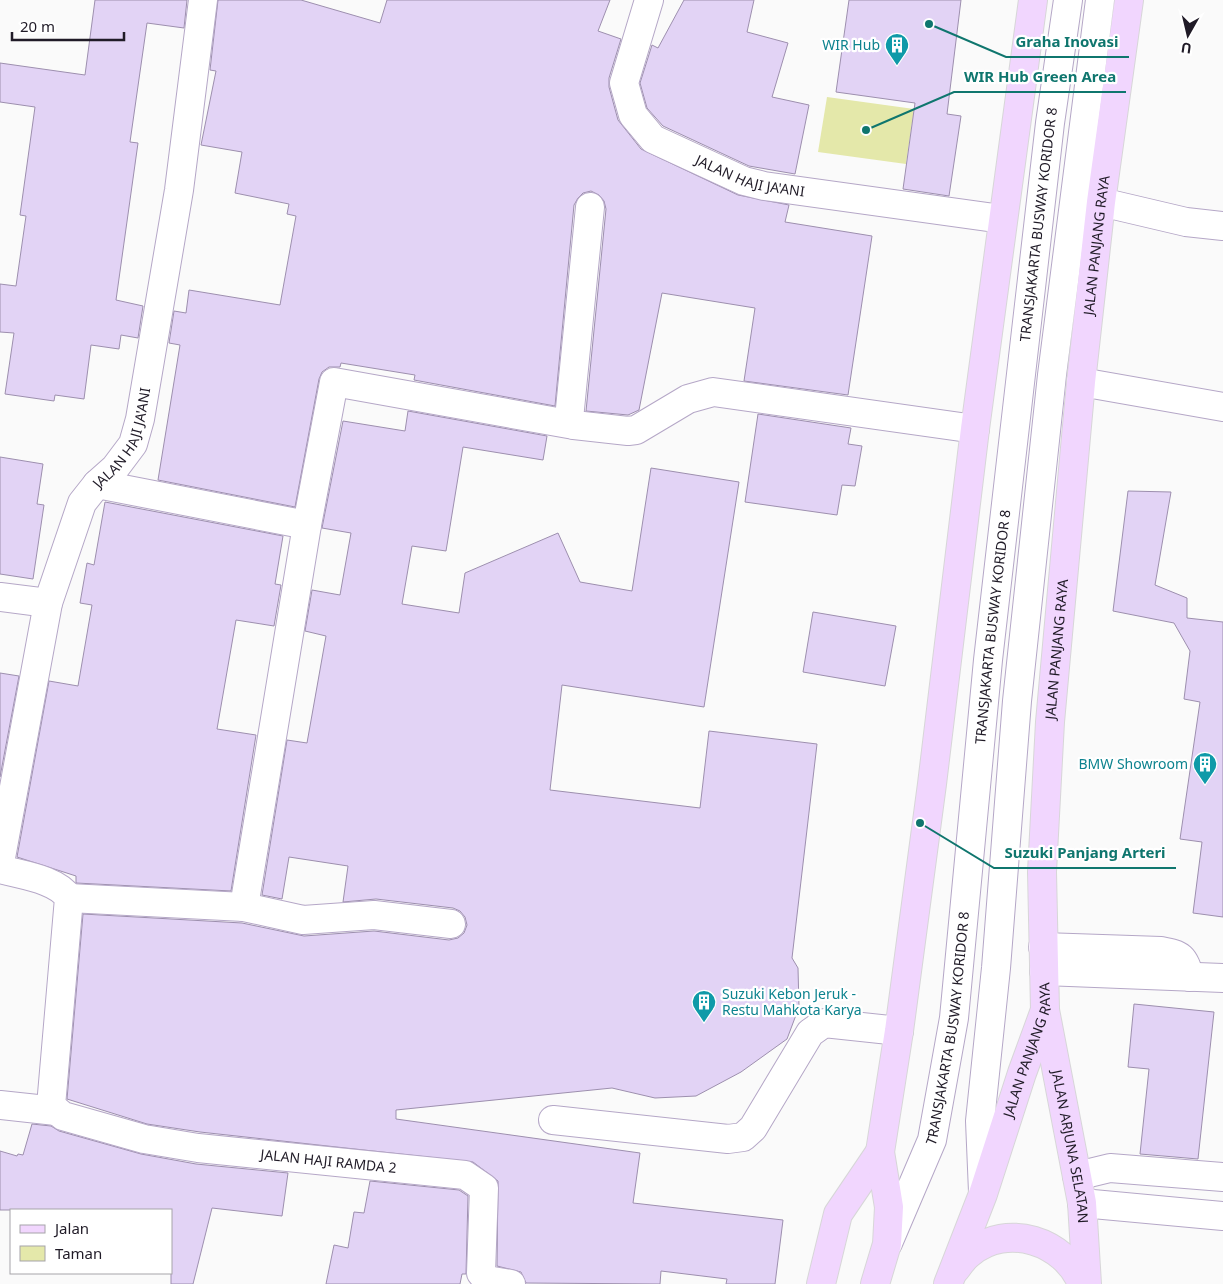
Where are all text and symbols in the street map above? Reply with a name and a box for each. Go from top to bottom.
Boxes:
scale bar [12,10,125,42]
north arrow [1163,10,1213,60]
text: 20 m [20,16,55,36]
callout: Graha Inovasi [1006,27,1129,57]
text: Graha Inovasi [1015,31,1119,51]
building icon: WIR Hub [884,32,910,66]
place label: WIR Hub [822,35,880,54]
text: U [1180,38,1193,59]
callout: WIR Hub Green Area [954,62,1126,92]
text: WIR Hub Green Area [964,66,1116,86]
street label: TRANSJAKARTA BUSWAY KORIDOR 8 [1015,106,1061,343]
street label: JALAN HAJI JA'ANI [691,149,806,201]
street label: JALAN PANJANG RAYA [1078,174,1114,318]
street label: JALAN HAJI JA'ANI [87,386,154,493]
street label: TRANSJAKARTA BUSWAY KORIDOR 8 [970,509,1014,745]
street label: JALAN PANJANG RAYA [1040,578,1072,722]
building icon: BMW Showroom [1192,751,1218,785]
place label: BMW Showroom [1078,754,1188,773]
callout: Suzuki Panjang Arteri [994,838,1176,868]
text: Suzuki Panjang Arteri [1004,842,1166,862]
street label: TRANSJAKARTA BUSWAY KORIDOR 8 [921,911,973,1148]
street label: JALAN PANJANG RAYA [998,982,1055,1122]
place label: Suzuki Kebon Jeruk - Restu Mahkota Karya [722,984,862,1019]
building icon: Suzuki Kebon Jeruk - Restu Mahkota Karya [691,989,717,1023]
street label: JALAN ARJUNA SELATAN [1047,1066,1093,1224]
street label: JALAN HAJI RAMDA 2 [258,1144,397,1177]
legend [10,1209,172,1274]
text: Jalan [53,1218,89,1238]
text: Taman [55,1243,102,1263]

